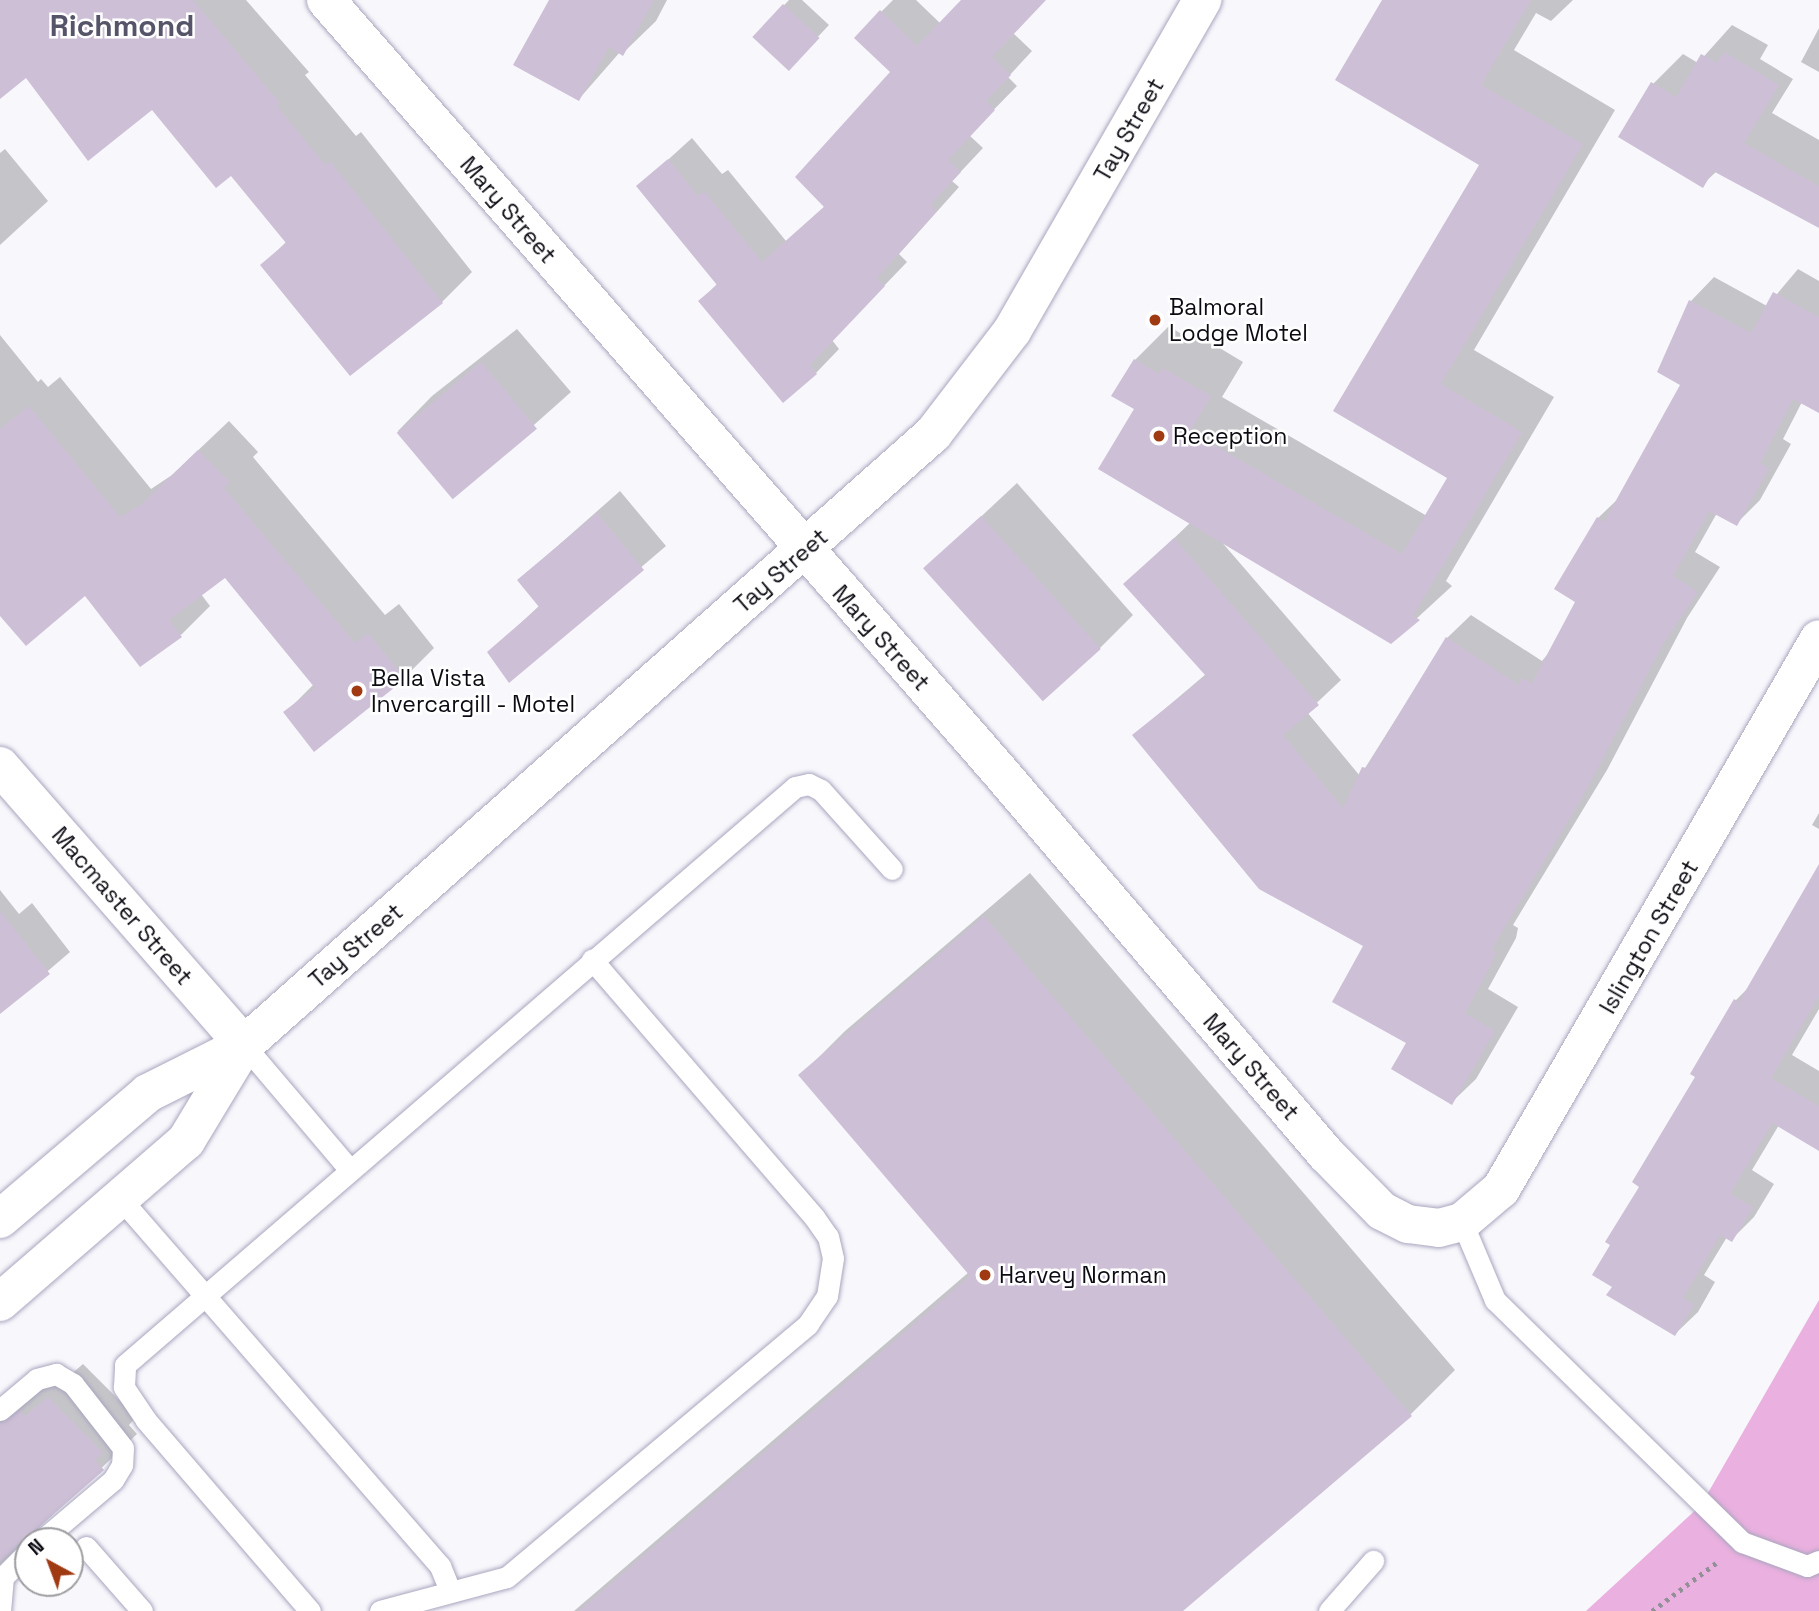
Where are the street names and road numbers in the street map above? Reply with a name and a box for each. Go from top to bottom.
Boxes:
street label: Tay Street [1088,73,1170,187]
street label: Mary Street [454,151,562,269]
street label: Tay Street [729,523,833,619]
street label: Mary Street [827,580,935,696]
street label: Macmaster Street [46,821,198,991]
street label: Islington Street [1594,855,1704,1019]
street label: Tay Street [304,898,408,994]
street label: Mary Street [1197,1008,1305,1126]

